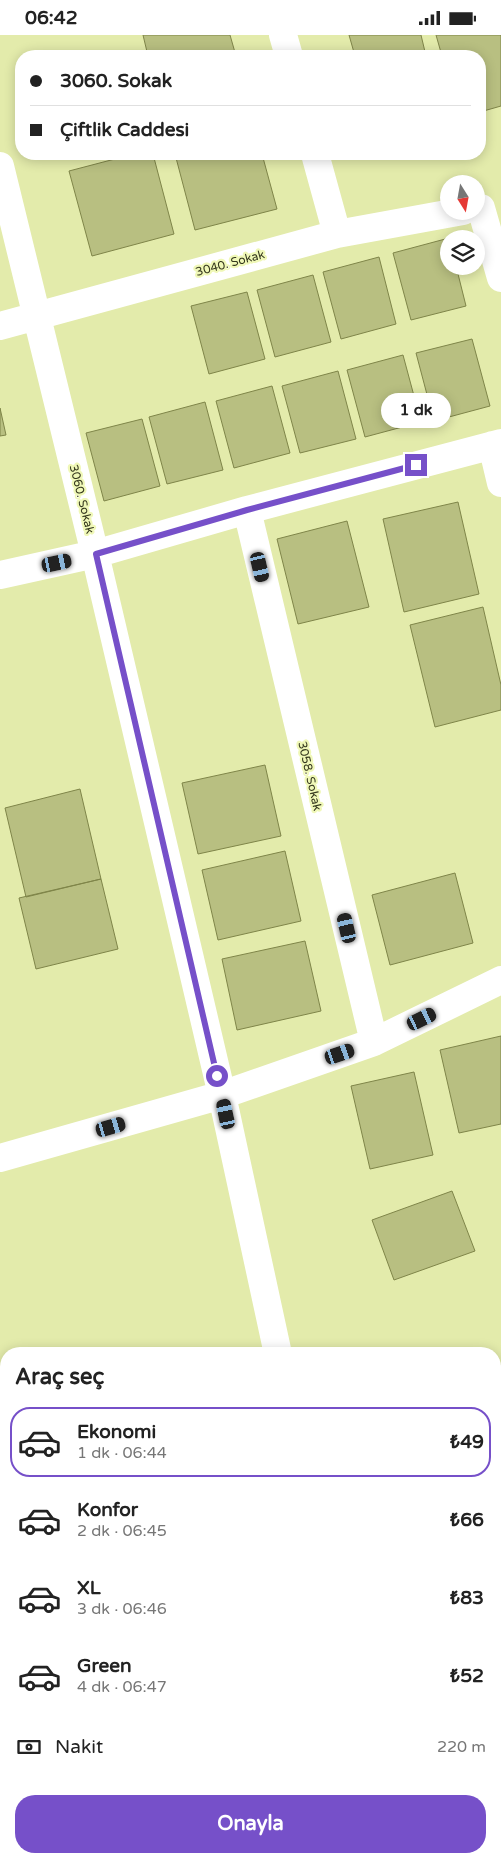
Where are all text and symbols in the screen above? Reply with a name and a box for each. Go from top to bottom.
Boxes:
text: 06:42 [25,7,78,29]
text: 3060. Sokak [60,70,172,92]
text: Çiftlik Caddesi [60,119,189,141]
north arrow [440,175,485,220]
map controls [440,175,485,275]
button: layers [440,230,485,275]
street label: 3040. Sokak [194,247,266,279]
callout: 1 dk [381,393,451,427]
text: 1 dk [399,400,433,420]
route end [405,454,427,476]
street label: 3060. Sokak [67,463,97,535]
car [249,551,270,583]
car [40,553,73,573]
street label: 3058. Sokak [295,740,325,813]
car [336,912,357,944]
car [405,1006,438,1032]
car [323,1042,356,1066]
route start [206,1065,228,1087]
car [215,1098,236,1130]
car [94,1116,127,1138]
text: Araç seç [15,1364,104,1390]
icon: car [17,1420,62,1465]
text: Ekonomi [77,1421,156,1443]
text: ₺49 [450,1431,484,1453]
text: 1 dk · 06:44 [77,1443,167,1463]
icon: car [17,1498,62,1543]
text: Konfor [77,1499,138,1521]
text: ₺66 [450,1509,484,1531]
text: 2 dk · 06:45 [77,1521,167,1541]
icon: car [17,1576,62,1621]
text: XL [77,1577,101,1599]
text: ₺83 [450,1587,484,1609]
text: 3 dk · 06:46 [77,1599,167,1619]
icon: car [17,1654,62,1699]
text: Green [77,1655,131,1677]
text: ₺52 [450,1665,484,1687]
text: 4 dk · 06:47 [77,1677,167,1697]
icon: cash [15,1733,43,1761]
text: Nakit [55,1736,103,1758]
text: 220 m [437,1737,486,1757]
button: Onayla [15,1795,486,1853]

